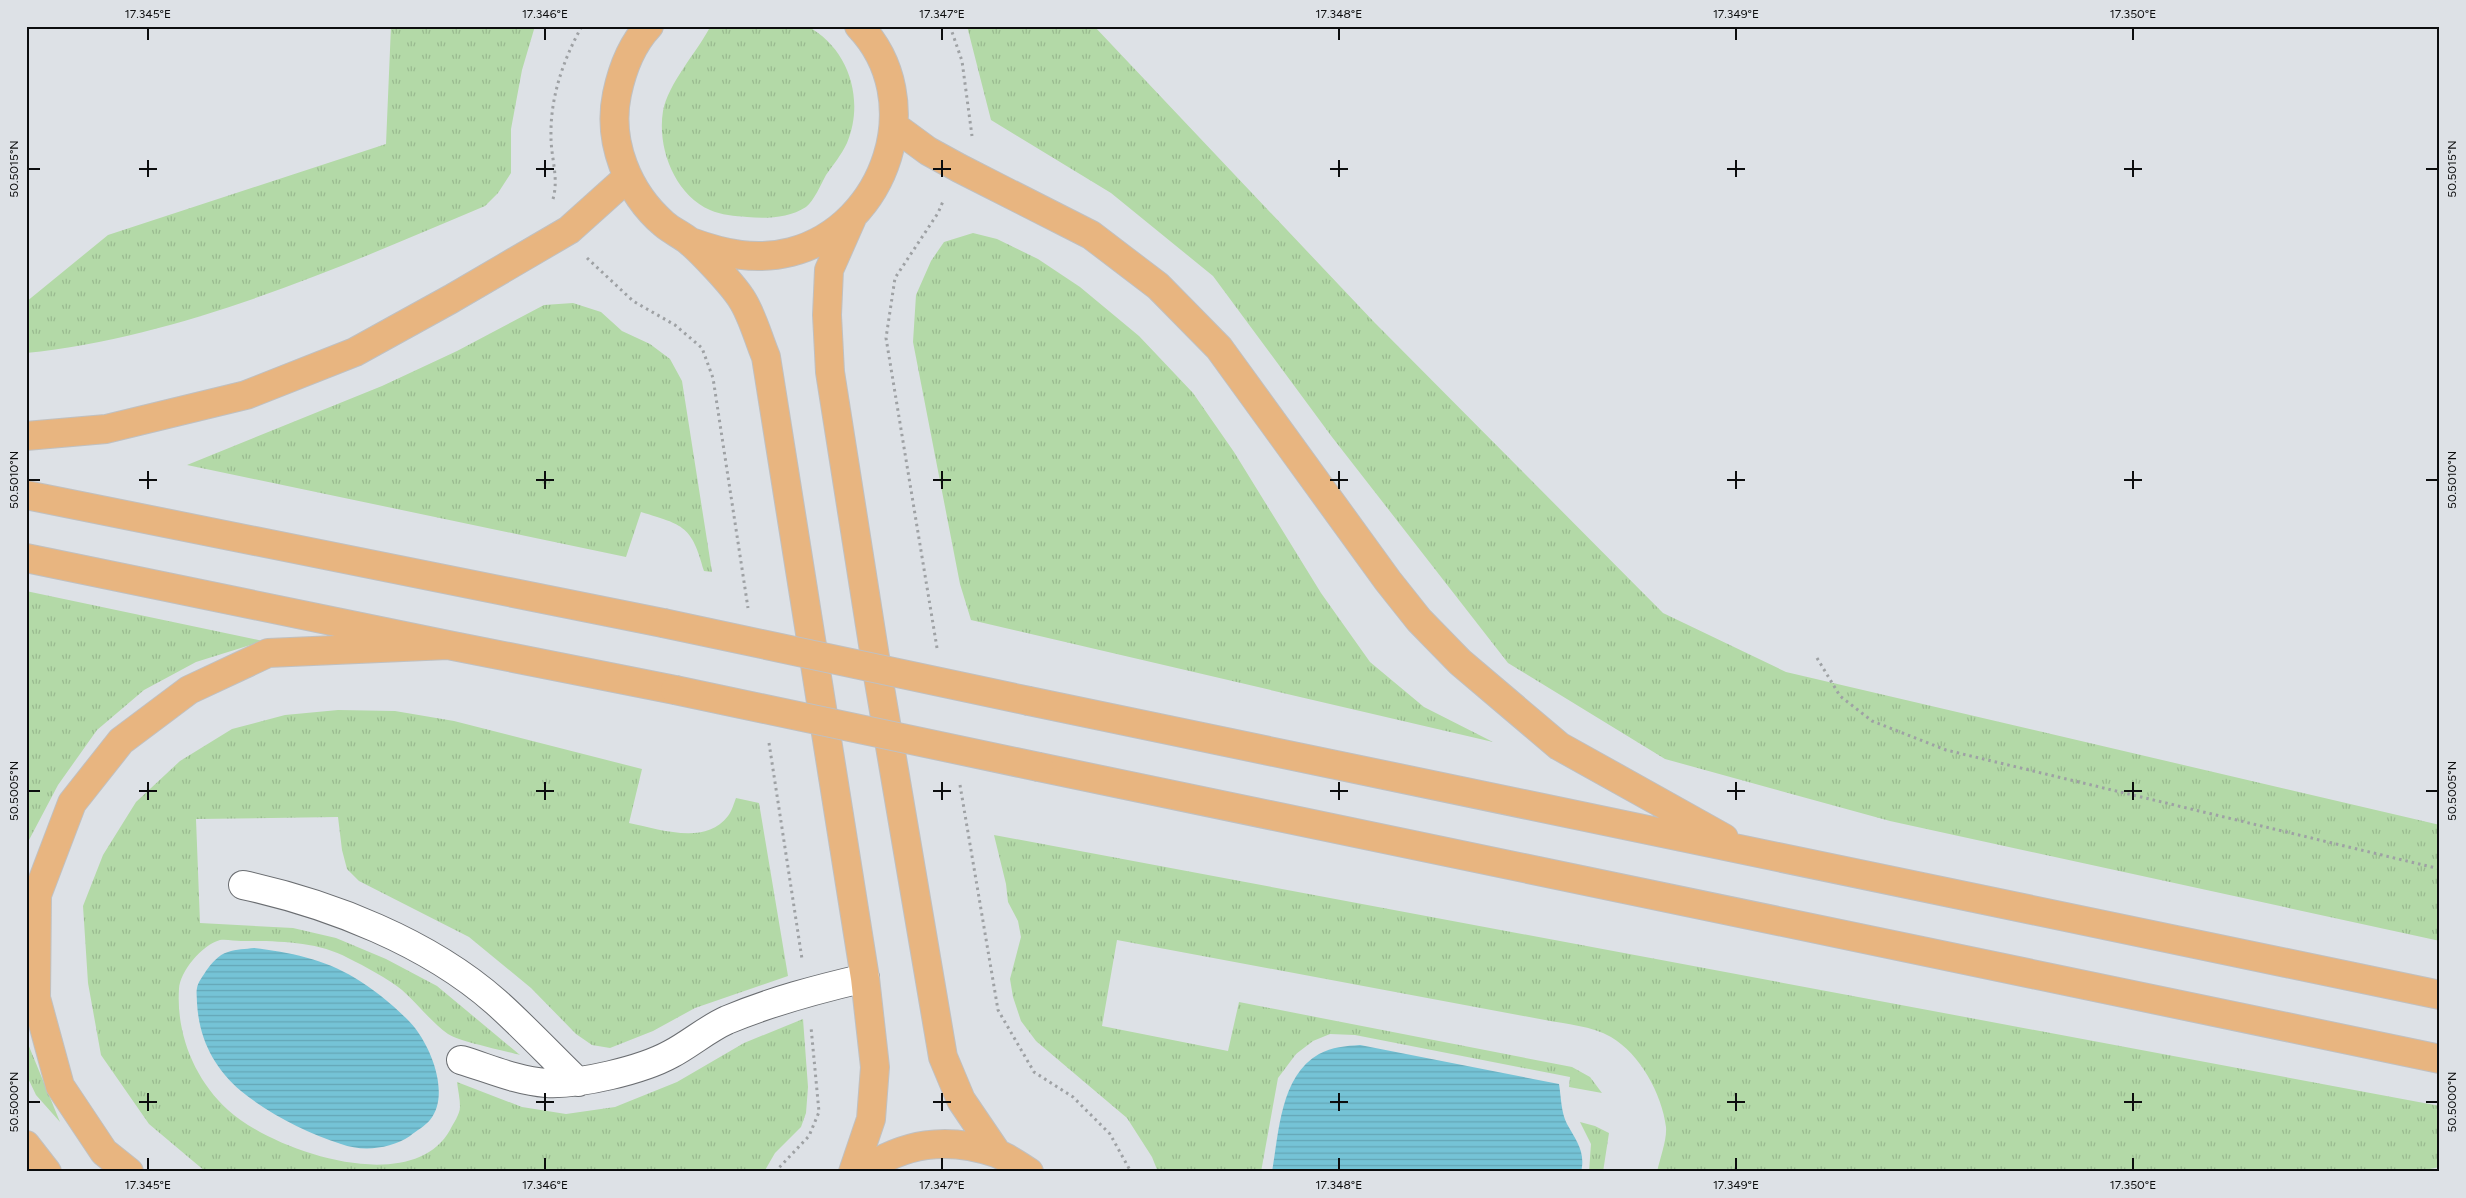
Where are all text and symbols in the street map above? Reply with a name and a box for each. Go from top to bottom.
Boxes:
text: 17.345°E [125,7,171,21]
text: 17.346°E [522,7,568,21]
text: 17.347°E [919,7,965,21]
text: 17.348°E [1316,7,1362,21]
text: 17.349°E [1713,7,1759,21]
text: 17.350°E [2110,7,2156,21]
text: 50.5015°N [7,140,21,198]
text: 50.5015°N [2445,140,2459,198]
text: 50.5010°N [7,451,21,509]
text: 50.5010°N [2445,451,2459,509]
text: 50.5005°N [7,761,21,821]
text: 50.5005°N [2445,761,2459,821]
text: 50.5000°N [7,1072,21,1132]
text: 50.5000°N [2445,1072,2459,1132]
text: 17.345°E [125,1178,171,1192]
text: 17.346°E [522,1178,568,1192]
text: 17.347°E [919,1178,965,1192]
text: 17.348°E [1316,1178,1362,1192]
text: 17.349°E [1713,1178,1759,1192]
text: 17.350°E [2110,1178,2156,1192]

